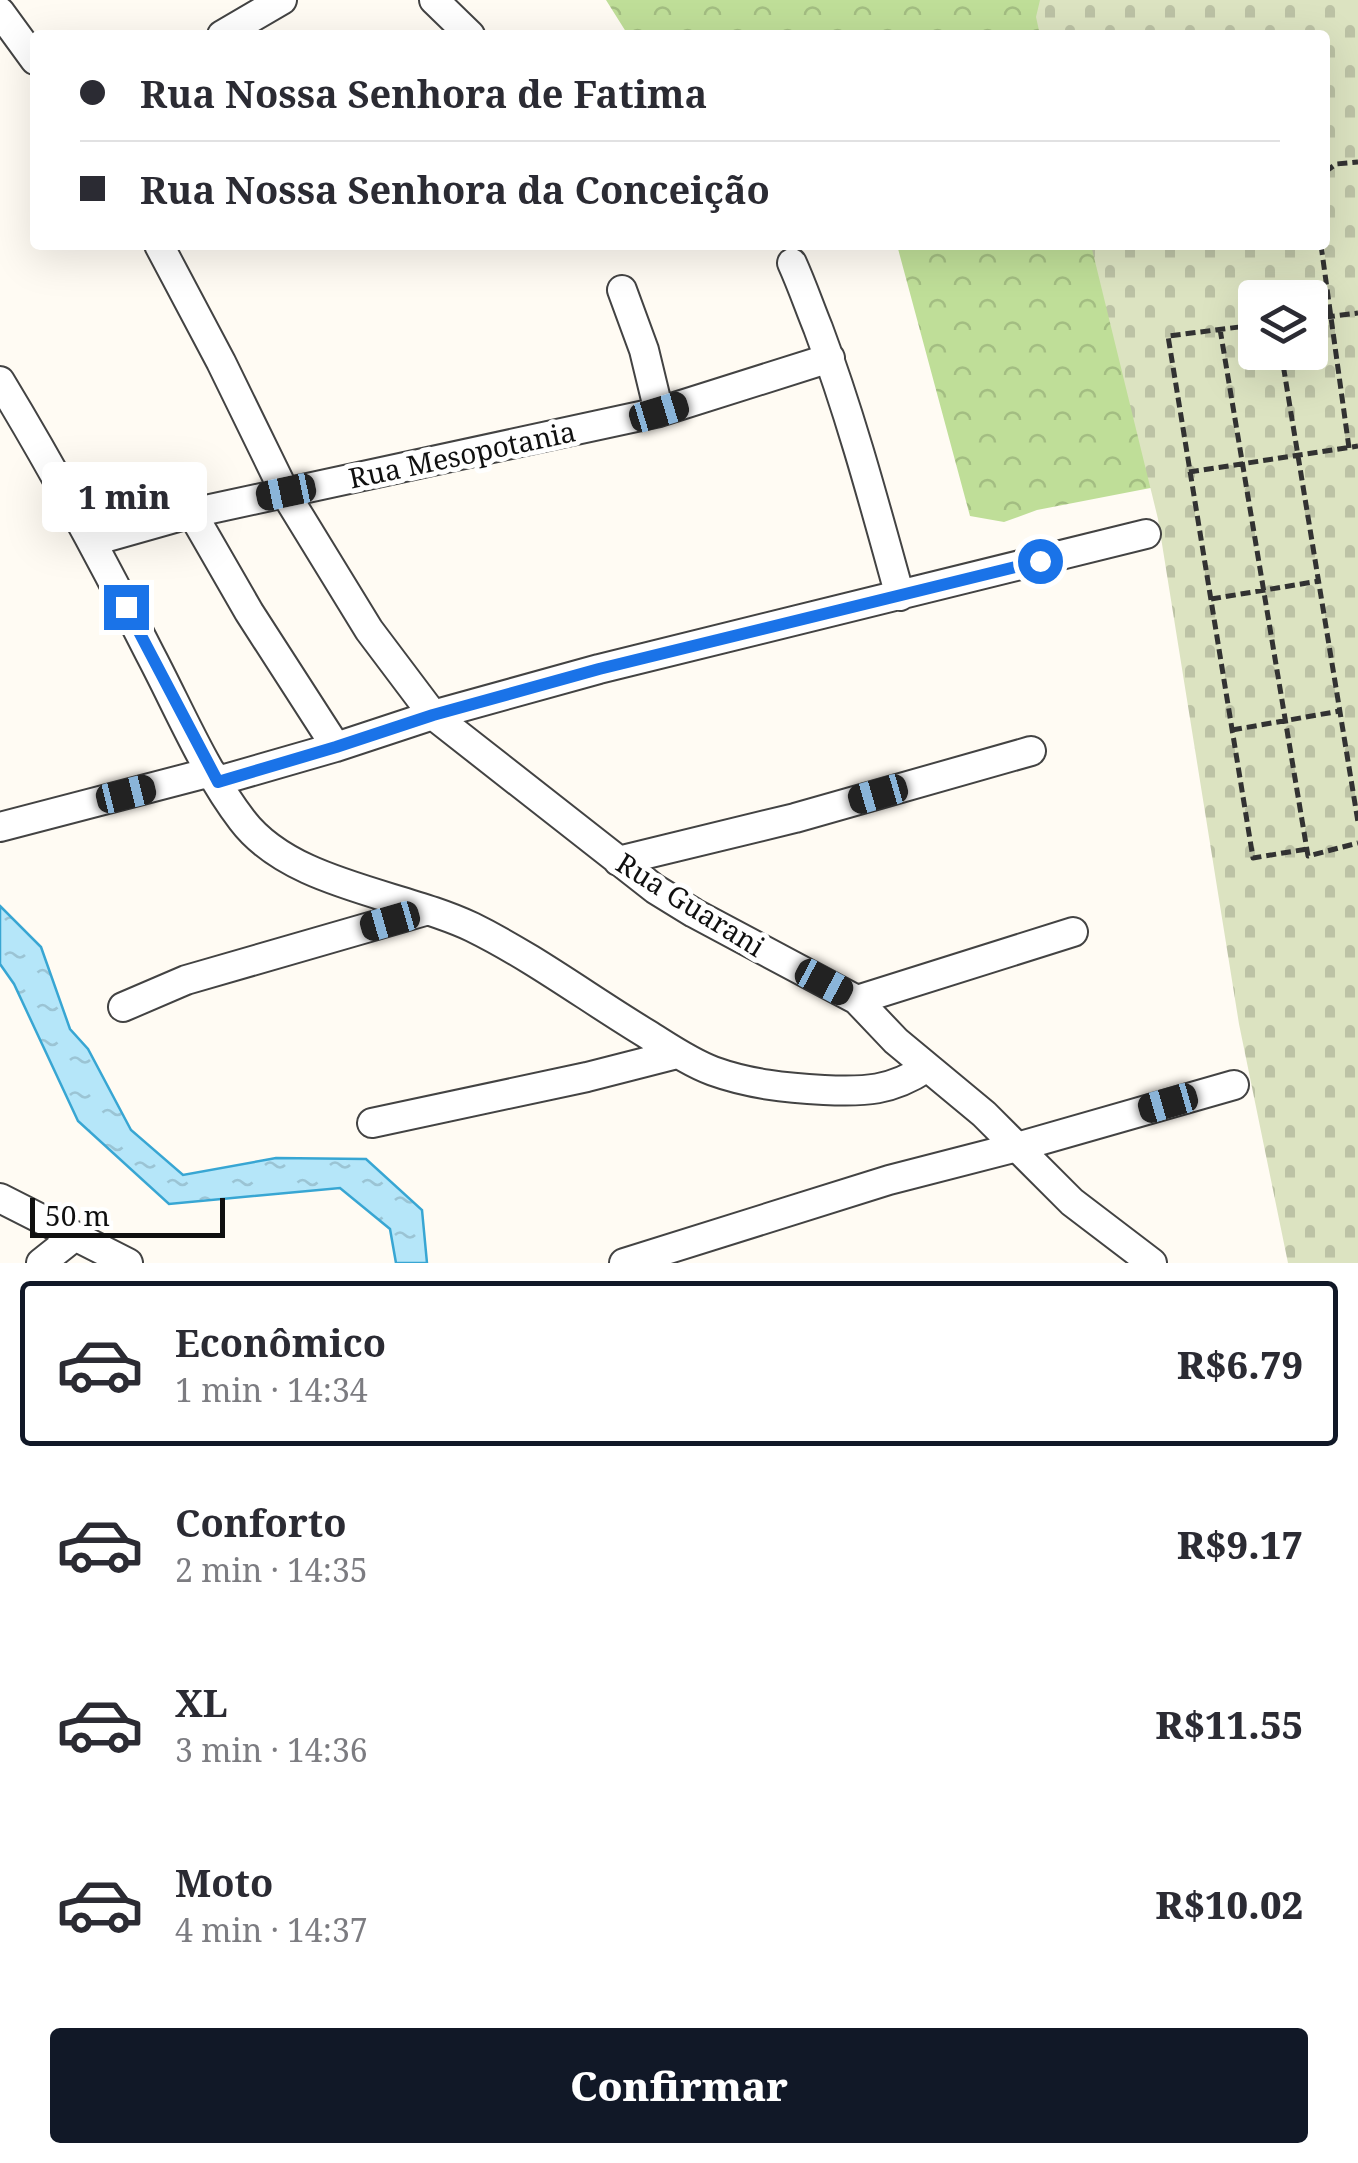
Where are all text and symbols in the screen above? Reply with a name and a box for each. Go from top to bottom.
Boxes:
text: Rua Nossa Senhora de Fatima [140,67,707,119]
text: Rua Nossa Senhora da Conceição [140,163,770,215]
map controls [1238,280,1328,370]
button: layers [1238,280,1328,370]
car [626,389,692,435]
street label: Rua Mesopotania [345,411,579,497]
callout: 1 min [44,462,208,532]
car [254,471,318,513]
text: 1 min [79,475,170,518]
route start [1018,539,1063,584]
route end [104,585,149,630]
car [845,771,911,817]
car [93,772,159,816]
street label: Rua Guarani [610,843,772,965]
car [357,898,423,944]
car [790,955,858,1009]
car [1135,1080,1201,1126]
scale bar [30,1193,225,1238]
text: 50 m [45,1196,110,1234]
text: Econômico [175,1316,386,1368]
icon: car [55,1319,145,1409]
text: R$6.79 [1177,1338,1303,1390]
text: 1 min · 14:34 [175,1368,368,1411]
text: Conforto [175,1496,347,1548]
icon: car [55,1499,145,1589]
text: R$9.17 [1177,1518,1303,1570]
text: 2 min · 14:35 [175,1548,368,1591]
text: XL [175,1676,228,1728]
icon: car [55,1679,145,1769]
text: R$11.55 [1155,1698,1303,1750]
text: 3 min · 14:36 [175,1728,368,1771]
text: Moto [175,1856,273,1908]
icon: car [55,1859,145,1949]
text: R$10.02 [1155,1878,1303,1930]
text: 4 min · 14:37 [175,1908,368,1951]
button: Confirmar [50,2028,1308,2143]

